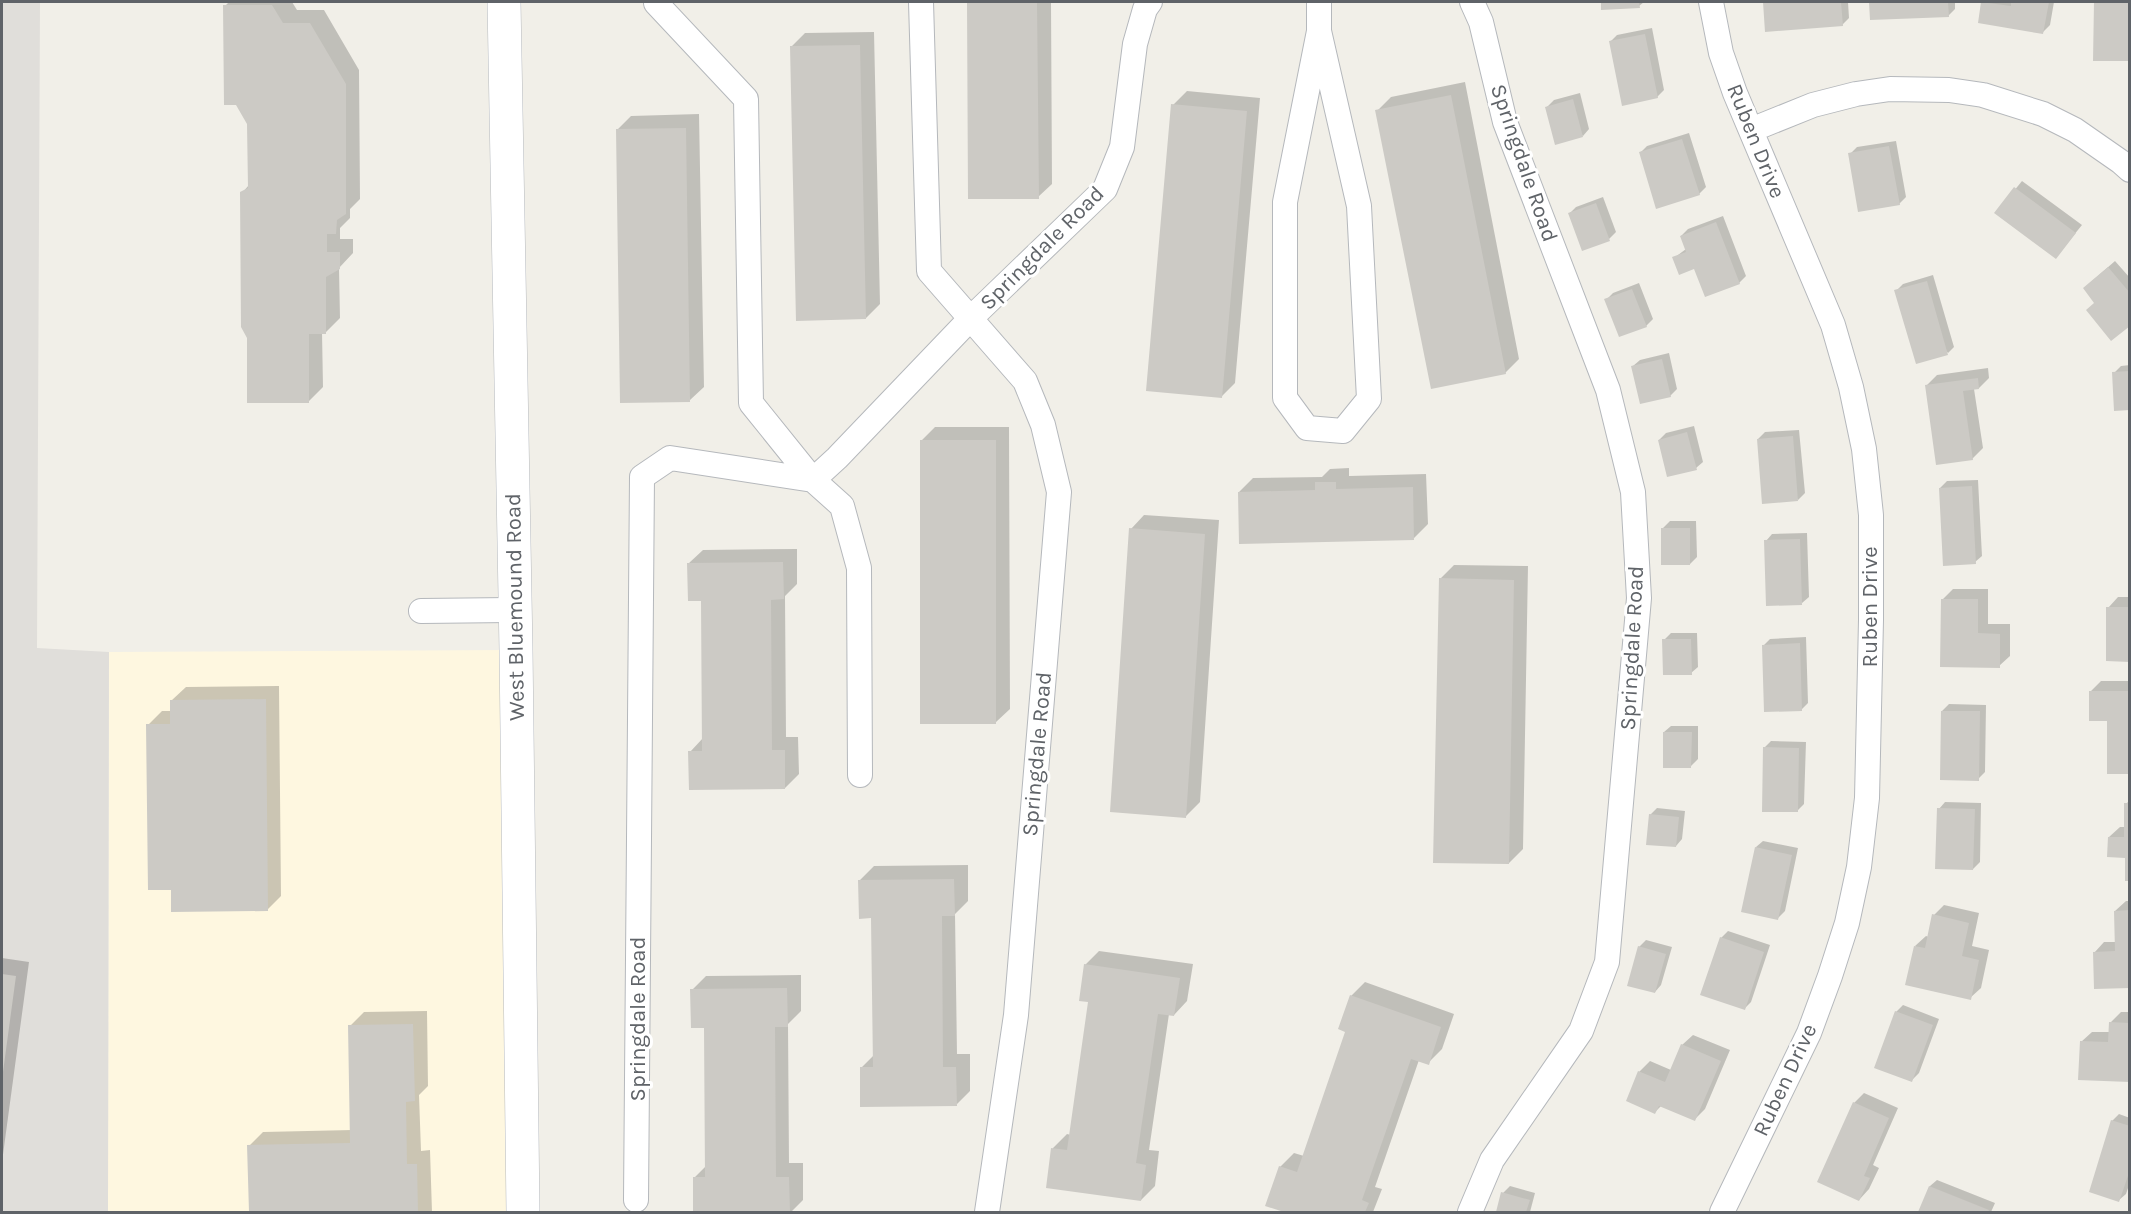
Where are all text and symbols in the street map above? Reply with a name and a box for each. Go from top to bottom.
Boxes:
street label: Ruben Drive [1721,80,1791,202]
street label: Springdale Road [1485,81,1563,245]
street label: Springdale Road [975,181,1109,315]
street label: West Bluemound Road [500,493,530,721]
street label: Ruben Drive [1857,546,1883,668]
street label: Springdale Road [1615,565,1649,731]
street label: Springdale Road [1017,671,1057,837]
street label: Springdale Road [625,937,651,1101]
street label: Ruben Drive [1748,1020,1822,1140]

